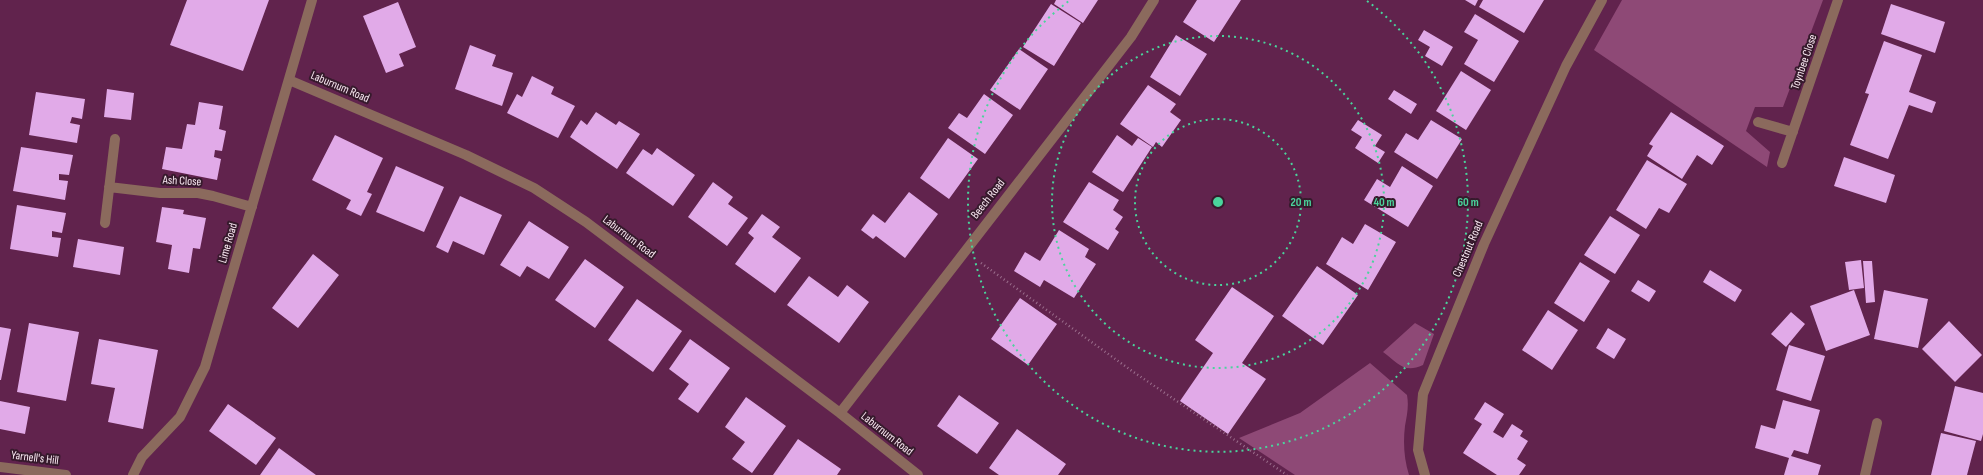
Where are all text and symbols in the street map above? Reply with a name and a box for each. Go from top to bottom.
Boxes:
street label: Toynbee Close [1788,32,1820,92]
street label: Laburnum Road [308,68,372,106]
street label: Ash Close [161,172,202,190]
street label: Beech Road [968,176,1008,222]
centre of rings [1211,195,1225,209]
text: 20 m [1291,195,1311,210]
text: 40 m [1373,195,1395,210]
text: 60 m [1457,195,1479,210]
street label: Laburnum Road [600,212,658,262]
street label: Chestnut Road [1449,219,1487,279]
street label: Lime Road [215,221,241,265]
street label: Laburnum Road [858,409,916,459]
street label: Yarnell's Hill [10,448,60,468]

